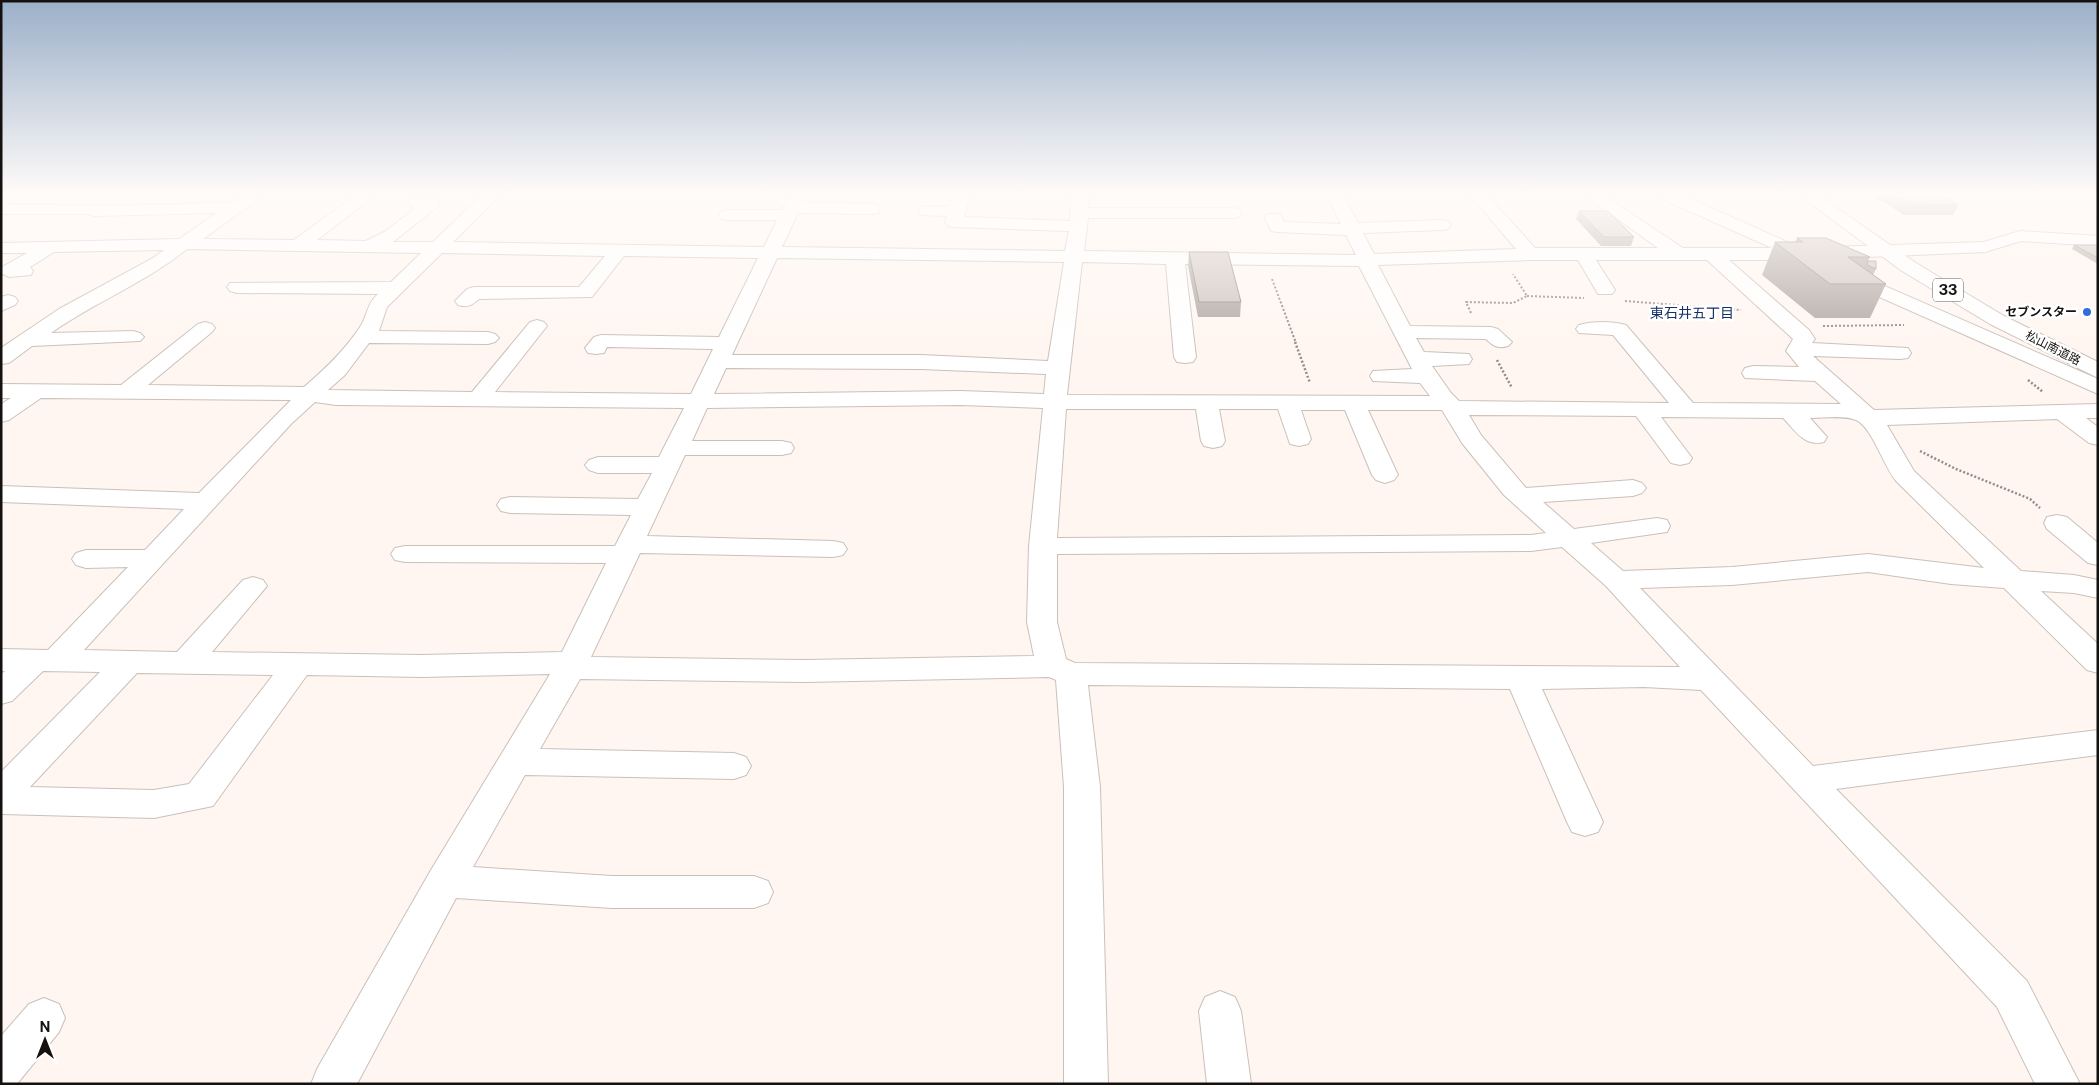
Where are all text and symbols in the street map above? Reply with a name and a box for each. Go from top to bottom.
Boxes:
road number: 33 [1933,278,1963,302]
district label: 東石井五丁目 [1650,305,1734,321]
place label: セブンスター [2005,305,2077,319]
marker: セブンスター [2081,306,2093,318]
street label: 松山南道路 [2023,328,2083,368]
north arrow [20,1015,70,1065]
text: N [40,1019,50,1035]

